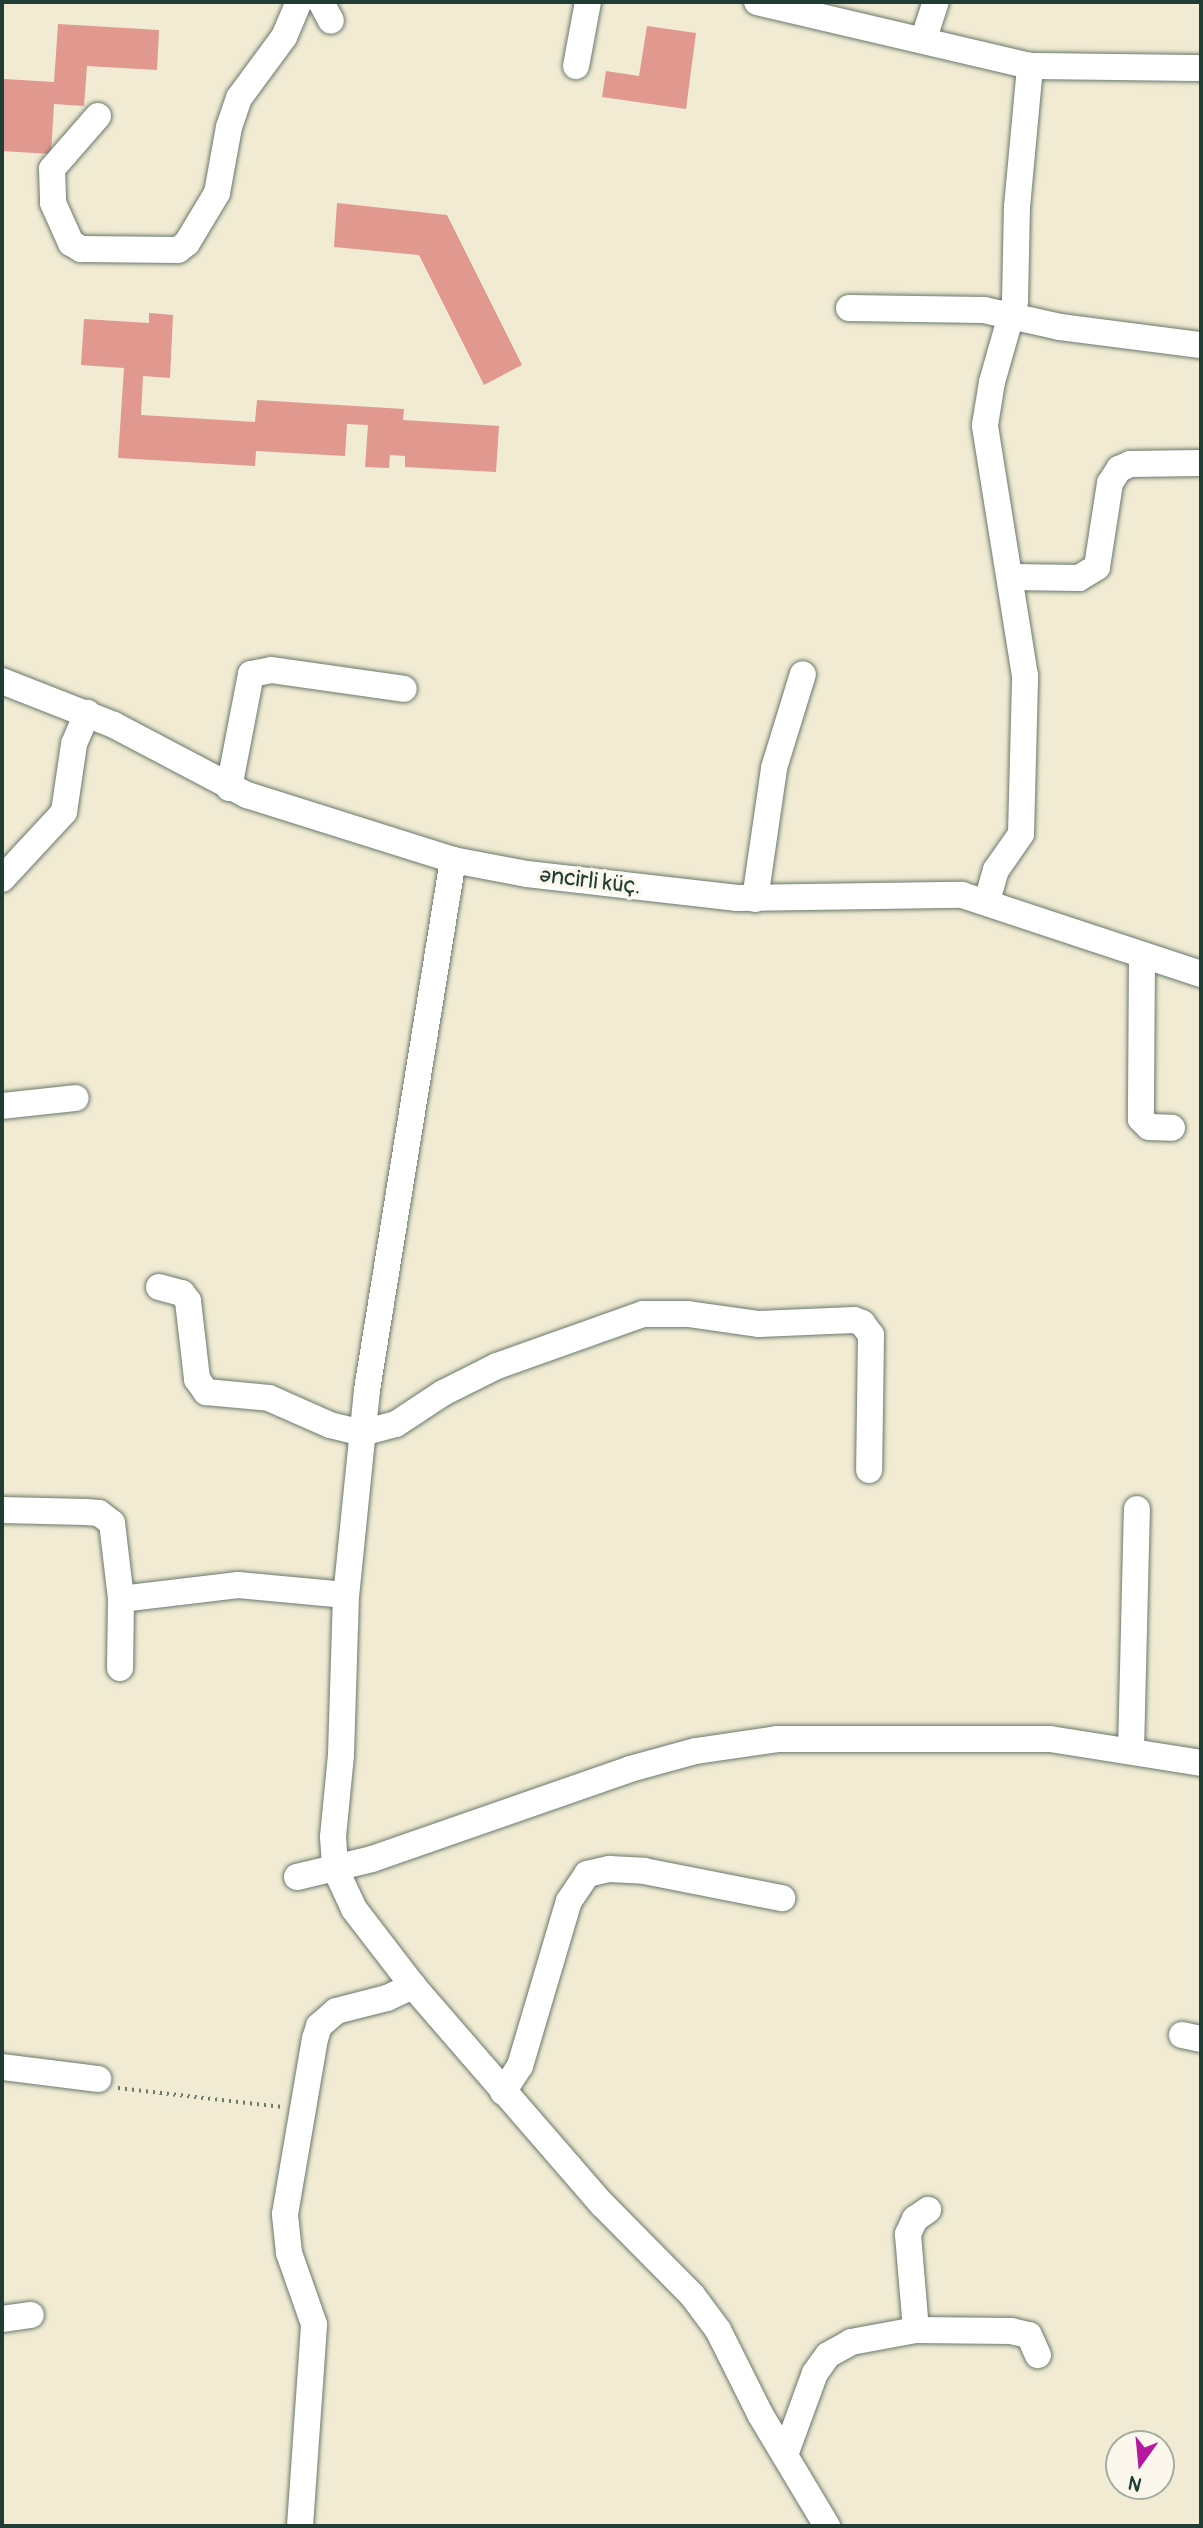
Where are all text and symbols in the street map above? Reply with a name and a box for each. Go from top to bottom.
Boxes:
street label: Əncirli küç. [538,861,642,901]
north arrow [1105,2430,1175,2500]
text: N [1126,2470,1144,2497]

